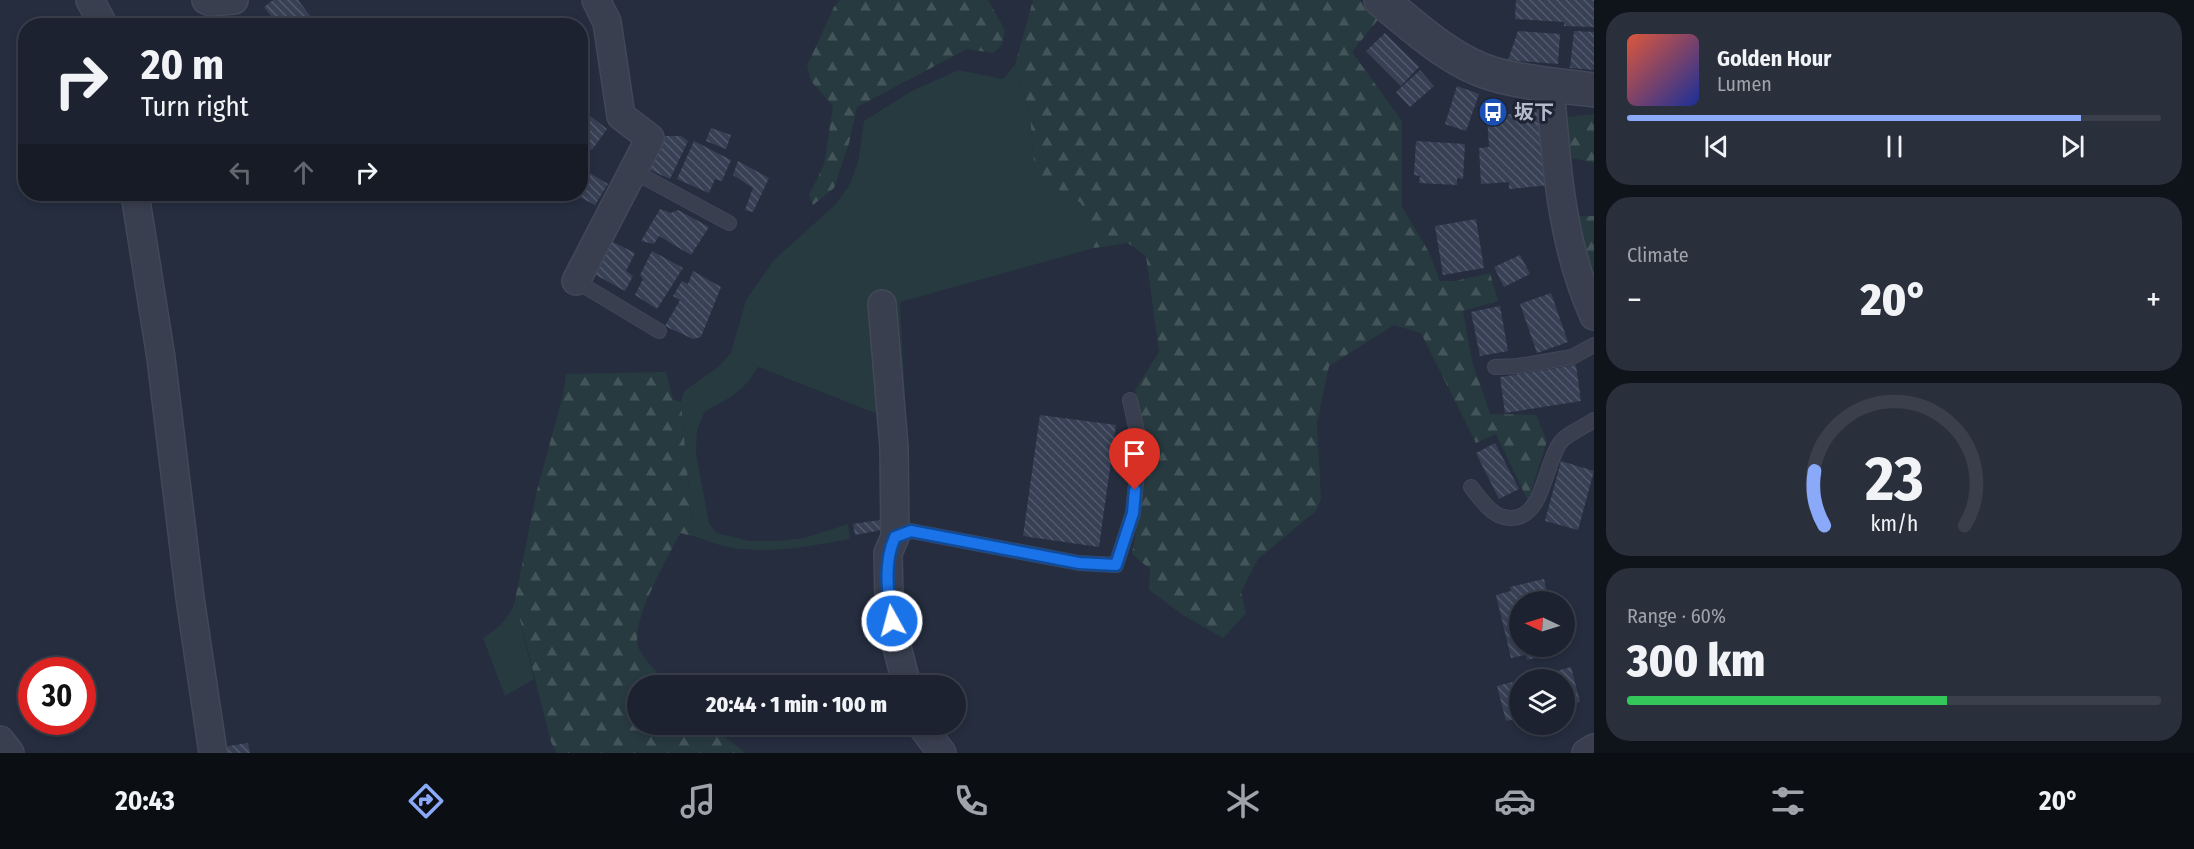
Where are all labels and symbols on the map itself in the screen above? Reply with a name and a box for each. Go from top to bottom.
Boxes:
bus stop icon: 坂下 [1477,96,1509,128]
place label: 坂下 [1514,100,1554,124]
pin [1109,428,1160,490]
position arrow [860,589,924,653]
north arrow [1509,591,1575,657]
speed limit sign: 30 [18,657,96,735]

